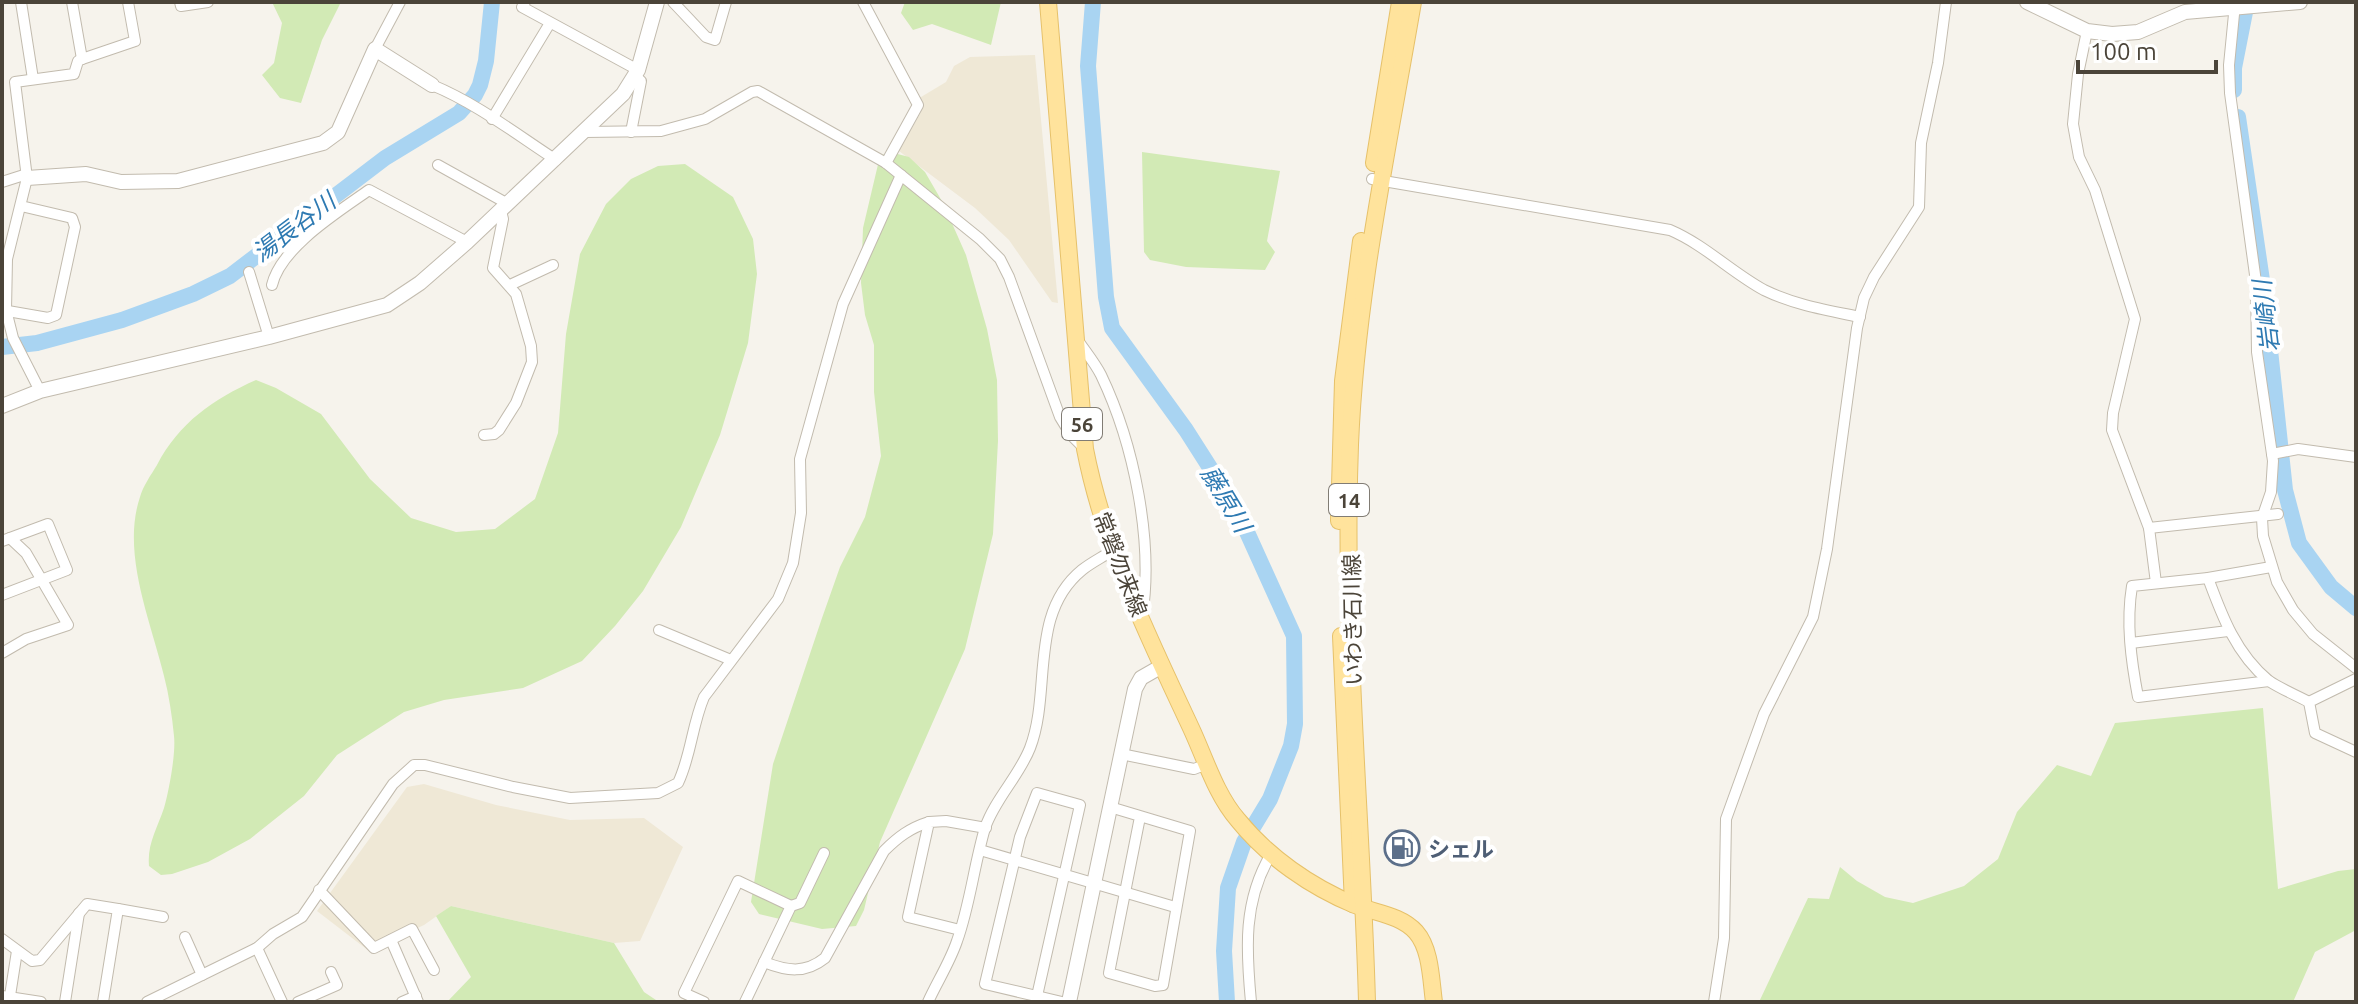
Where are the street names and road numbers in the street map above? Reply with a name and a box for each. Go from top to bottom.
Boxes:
road number: 56 [1062,408,1102,440]
road number: 14 [1329,484,1369,516]
street label: 常磐勿来線 [1090,508,1152,620]
street label: いわき石川線 [1338,554,1366,686]

